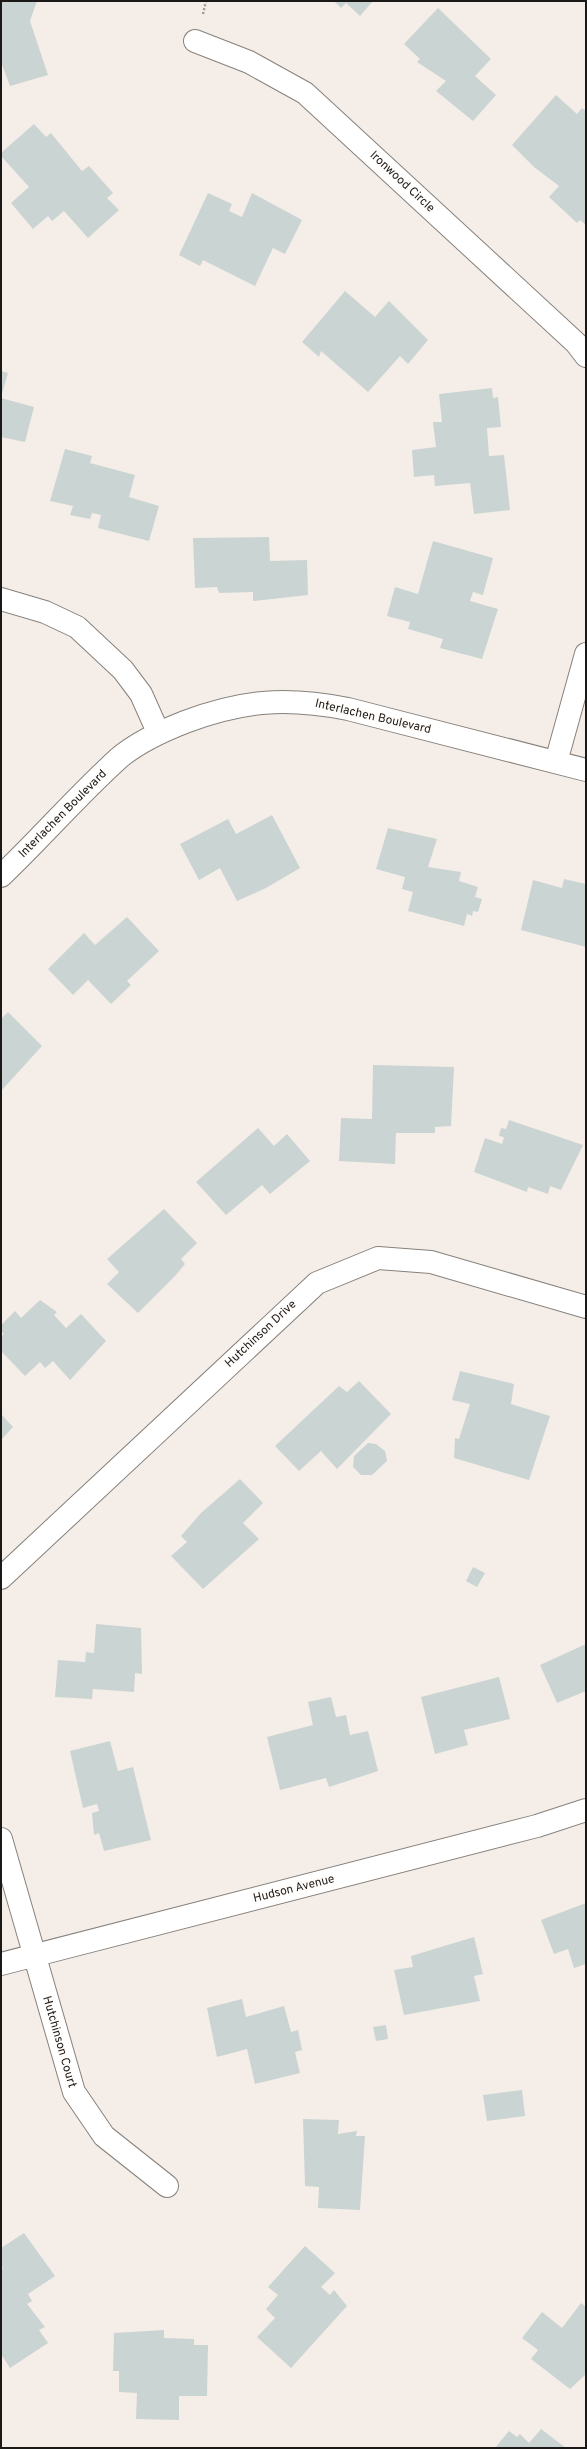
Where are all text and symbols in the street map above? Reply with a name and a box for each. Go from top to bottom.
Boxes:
street label: Ironwood Circle [366,148,438,216]
street label: Interlachen Boulevard [313,696,433,738]
street label: Interlachen Boulevard [15,766,111,862]
street label: Hutchinson Drive [222,1297,300,1371]
street label: Hudson Avenue [252,1871,336,1907]
street label: Hutchinson Court [38,1994,80,2090]

